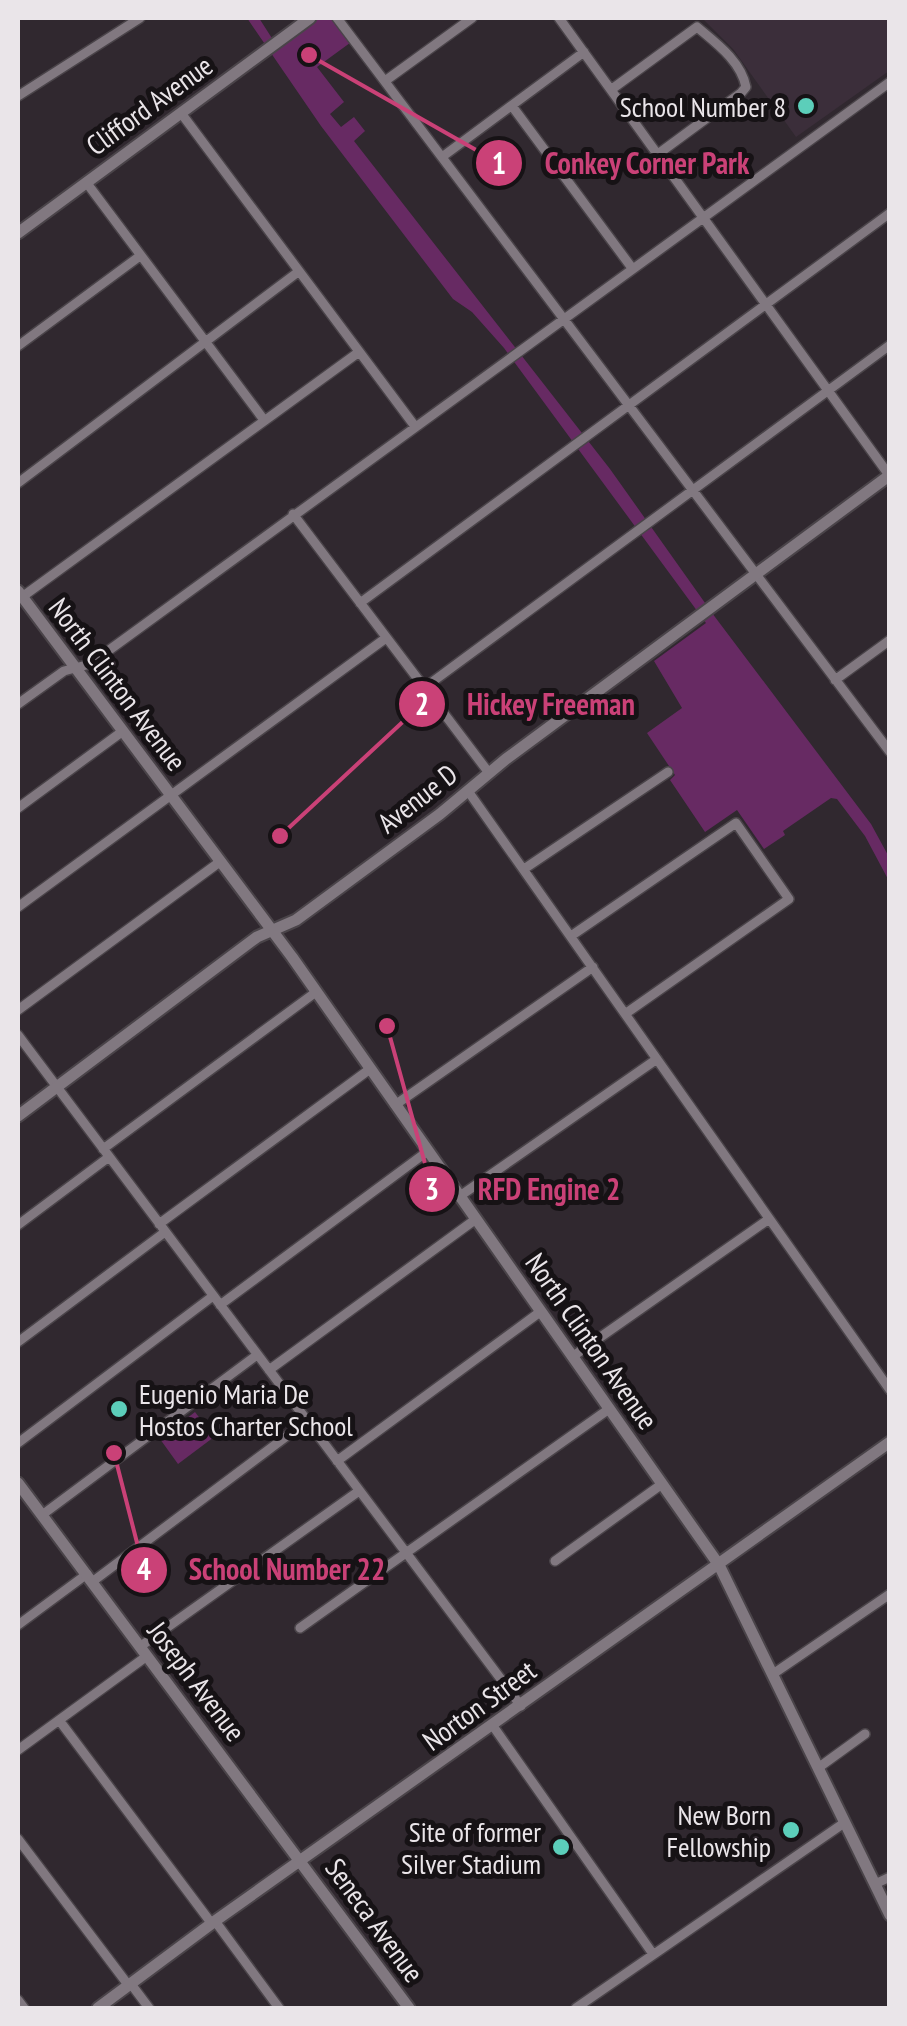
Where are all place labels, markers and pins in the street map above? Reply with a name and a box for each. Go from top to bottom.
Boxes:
place label: School Number 8 [620,88,786,125]
marker: School Number 8 [795,95,817,117]
callout: Conkey Corner Park [474,133,770,193]
callout: Hickey Freeman [397,674,655,734]
callout: RFD Engine 2 [407,1159,640,1219]
place label: Eugenio Maria De Hostos Charter School [139,1375,353,1444]
marker: Eugenio Maria De Hostos Charter School [108,1398,130,1420]
callout: School Number 22 [119,1540,405,1600]
place label: New Born Fellowship [666,1796,771,1865]
place label: Site of former Silver Stadium [401,1813,541,1882]
marker: New Born Fellowship [780,1819,802,1841]
marker: Site of former Silver Stadium [550,1836,572,1858]

